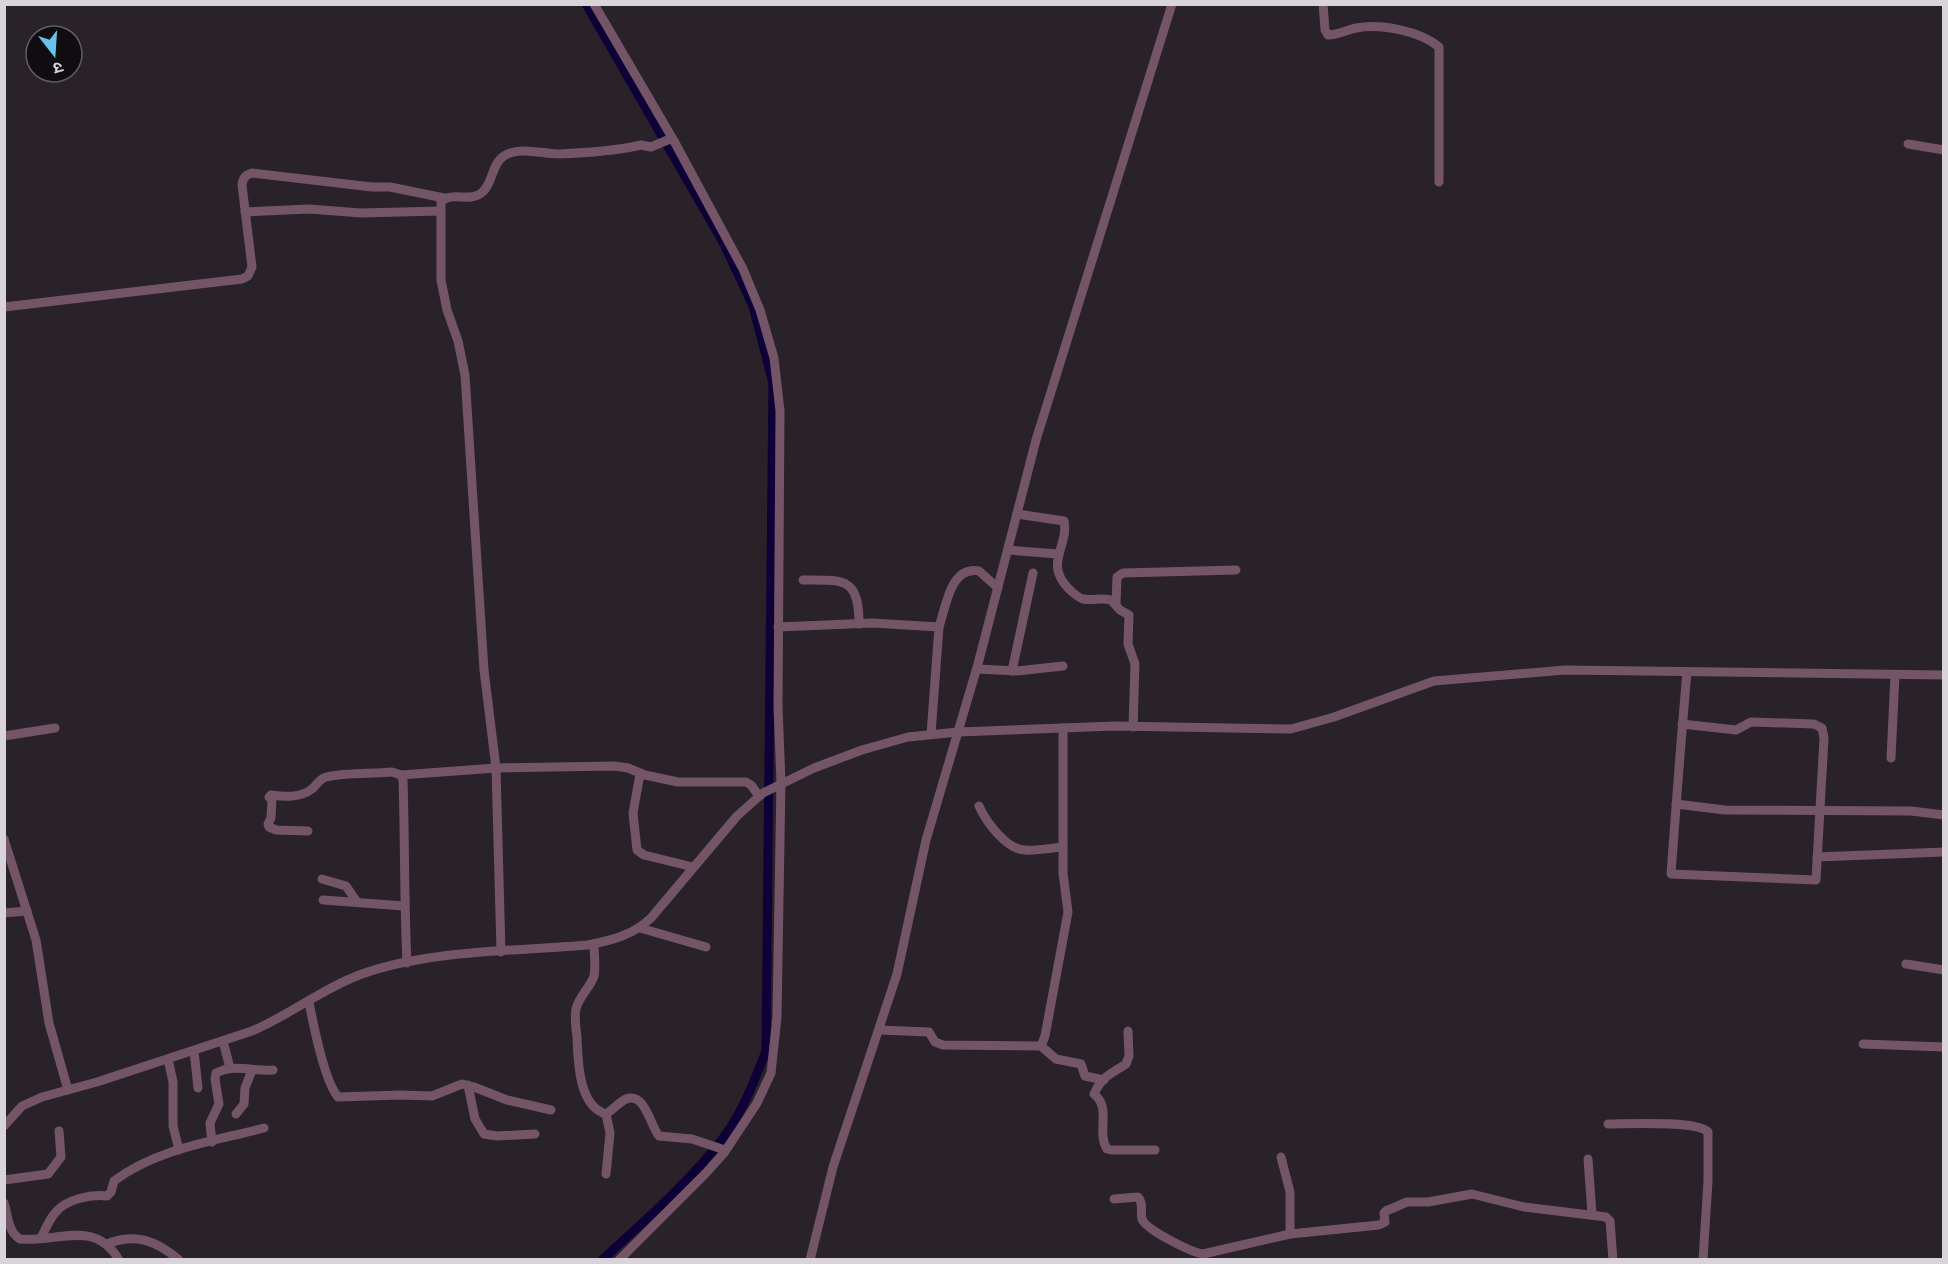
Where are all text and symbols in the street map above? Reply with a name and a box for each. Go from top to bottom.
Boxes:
north arrow [24,24,84,84]
text: उ [50,56,65,79]

